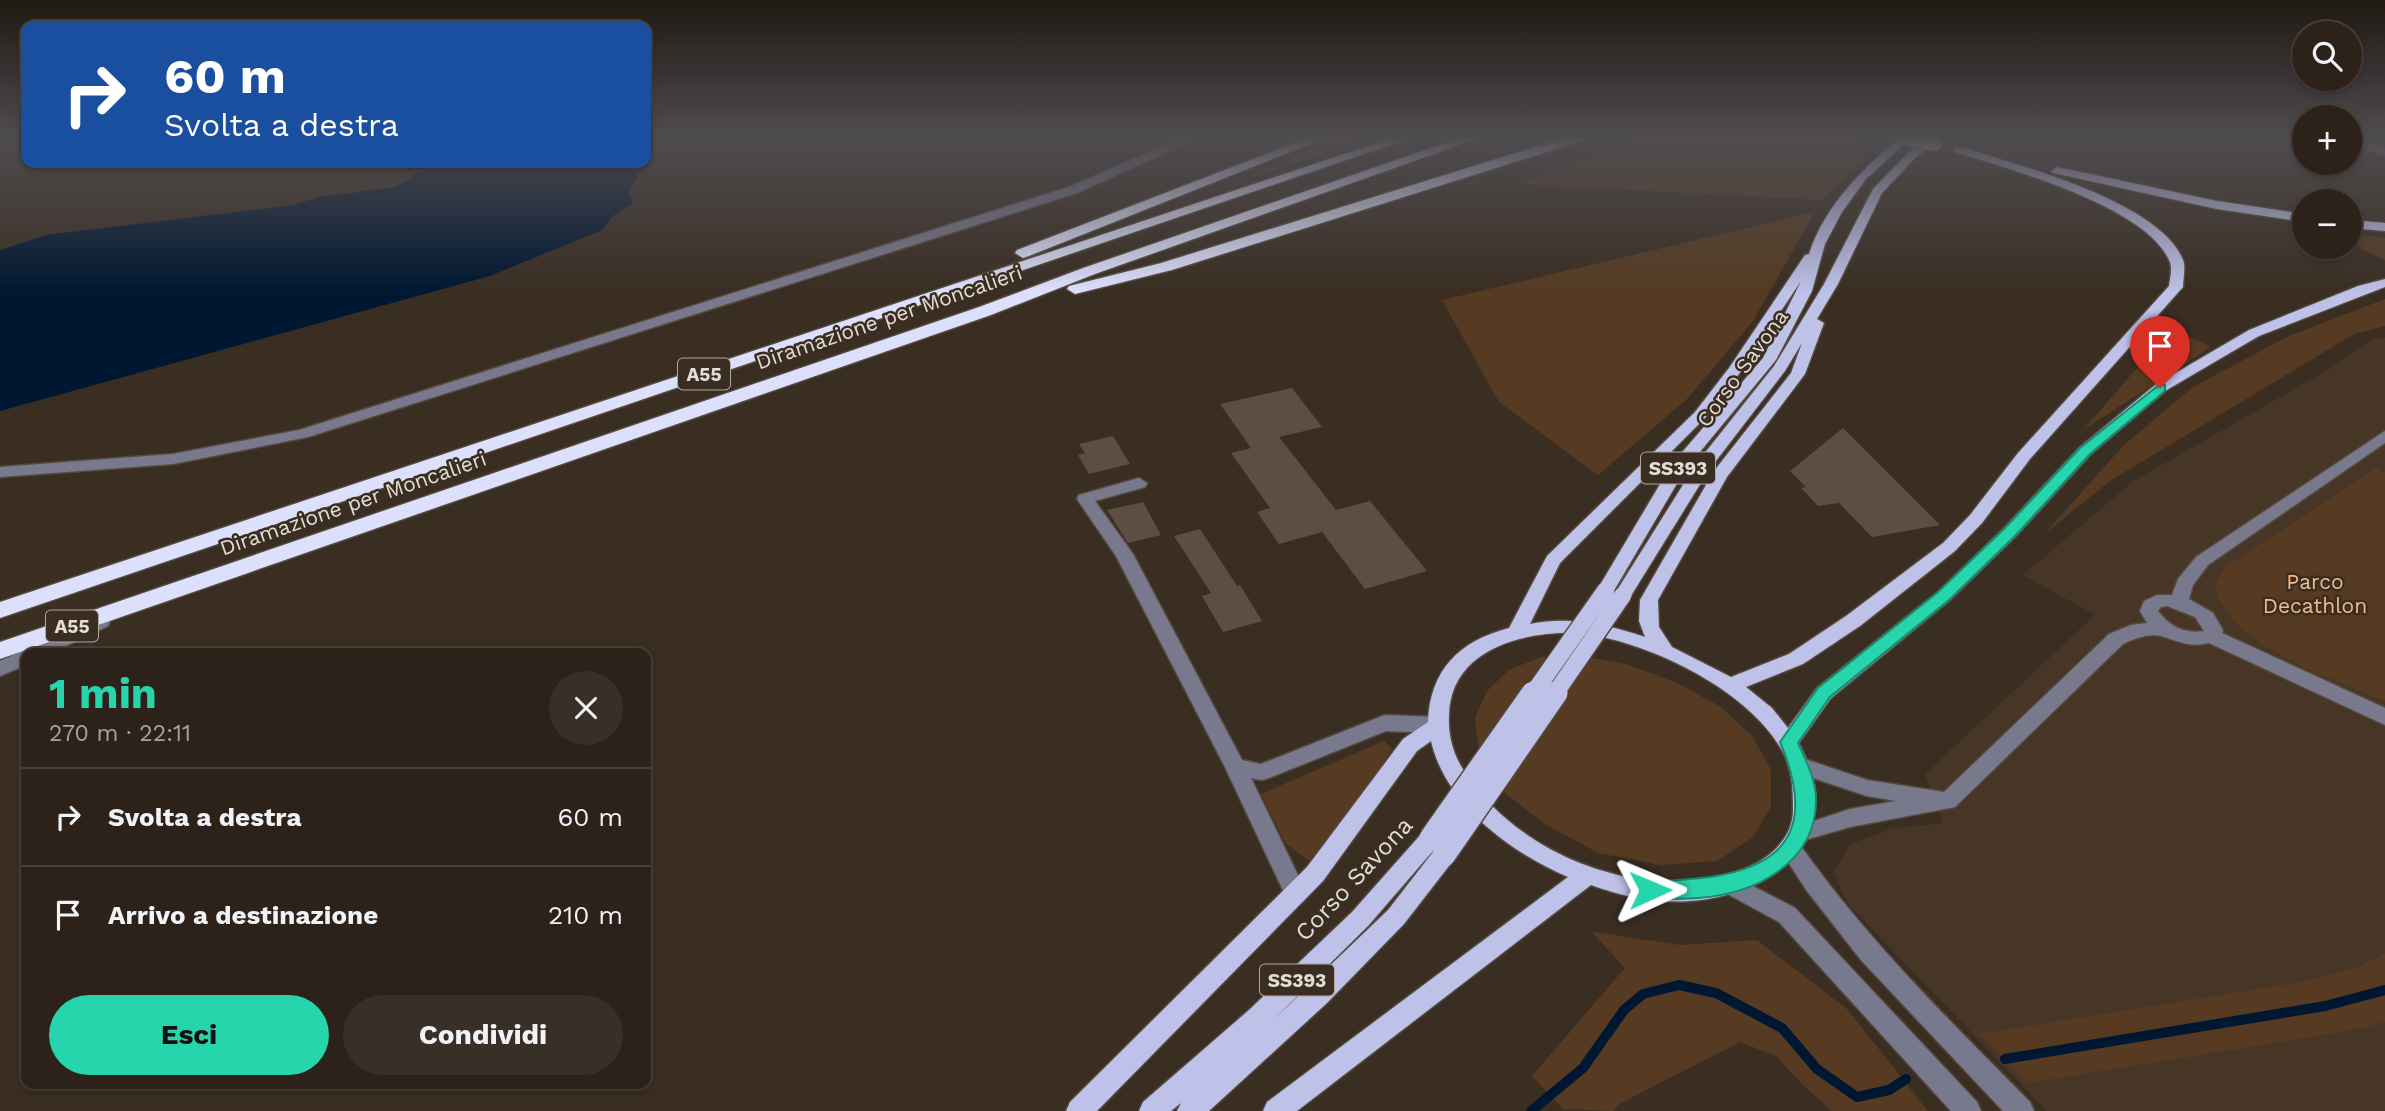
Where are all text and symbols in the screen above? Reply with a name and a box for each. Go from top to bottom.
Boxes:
map controls [2292,21,2362,259]
button: search [2292,21,2362,91]
text: 60 m [164,47,286,105]
icon: right [49,49,140,140]
button: + [2292,105,2362,175]
text: Svolta a destra [164,106,399,144]
button: − [2292,189,2362,259]
street label: Diramazione per Moncalieri [752,260,1026,374]
street label: Corso Savona [1691,304,1793,432]
pin [2130,316,2190,388]
icon: arrive [2141,327,2179,365]
road number: A55 [678,358,730,390]
street label: Diramazione per Moncalieri [216,446,490,560]
road number: SS393 [1641,453,1715,484]
park label: Parco Decathlon [2263,569,2367,618]
road number: A55 [46,610,98,642]
text: 1 min [49,669,157,718]
button: close [549,671,623,745]
text: 270 m · 22:11 [49,720,191,747]
icon: right [49,798,87,836]
text: Svolta a destra [108,802,301,832]
text: 60 m [557,802,623,832]
street label: Corso Savona [1290,811,1418,947]
position arrow [1613,853,1687,927]
icon: arrive [49,896,87,934]
text: Arrivo a destinazione [108,900,378,930]
text: 210 m [548,900,623,930]
road number: SS393 [1260,964,1334,996]
button: Esci [49,995,329,1075]
button: Condividi [343,995,623,1075]

